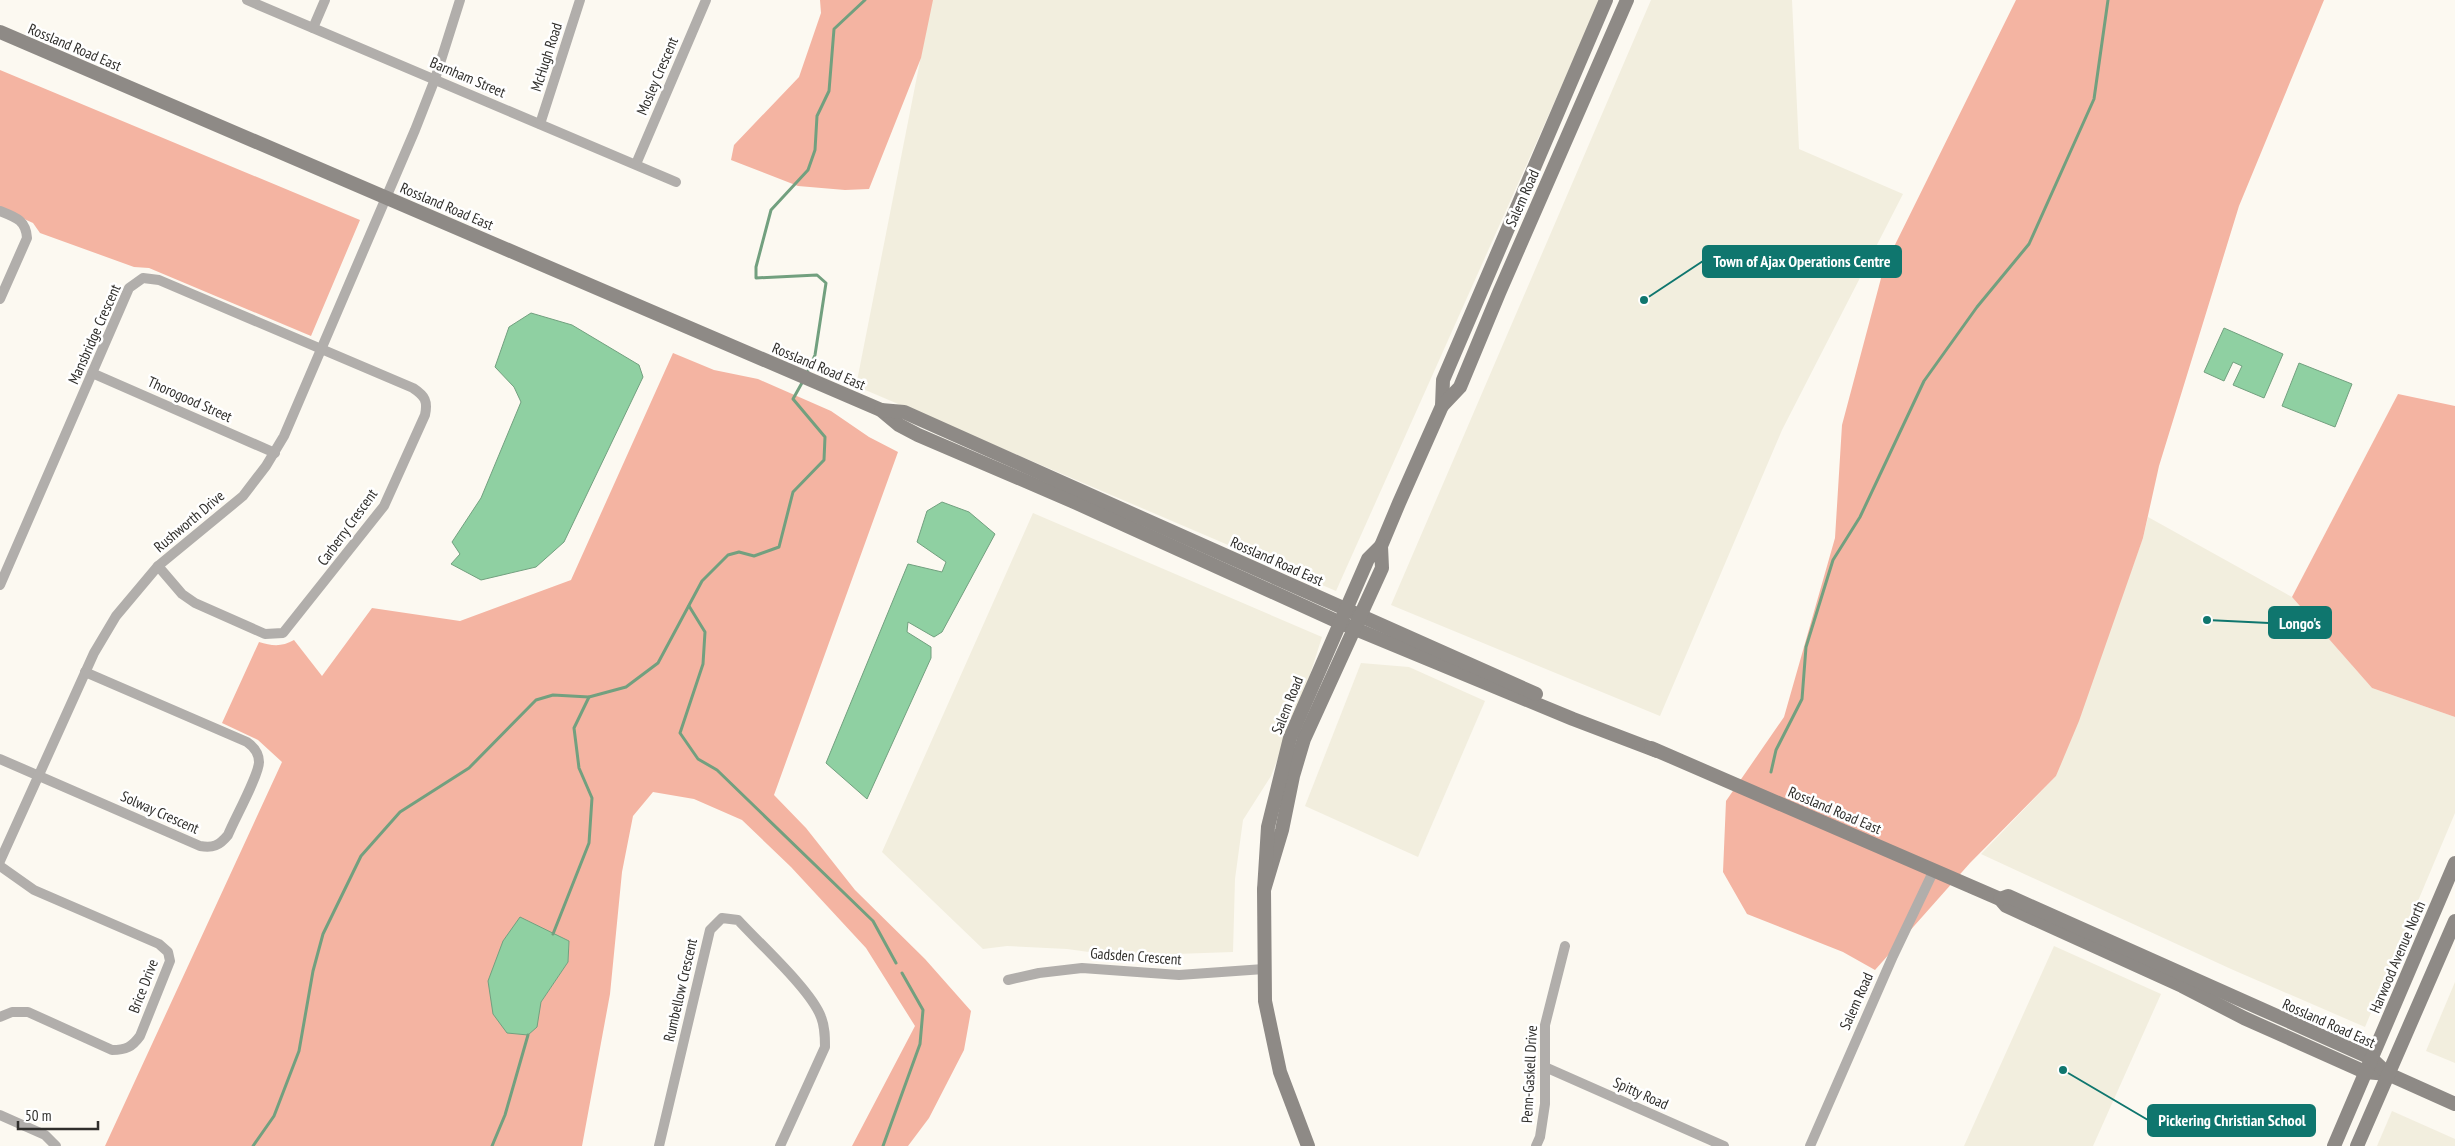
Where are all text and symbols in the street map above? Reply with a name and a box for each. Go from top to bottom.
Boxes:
street label: Rossland Road East [26,19,124,75]
street label: McHugh Road [526,20,566,94]
street label: Mosley Crescent [632,34,682,118]
street label: Barnham Street [427,53,509,101]
street label: Salem Road [1501,166,1543,230]
street label: Rossland Road East [398,178,496,234]
callout: Town of Ajax Operations Centre [1703,246,1901,277]
text: Town of Ajax Operations Centre [1713,251,1891,271]
street label: Mansbridge Crescent [63,281,125,387]
street label: Rossland Road East [770,338,868,394]
street label: Thorogood Street [145,372,235,426]
street label: Carberry Crescent [313,485,381,569]
street label: Rushworth Drive [150,486,228,556]
street label: Rossland Road East [1228,532,1326,590]
callout: Longo's [2269,607,2331,638]
text: Longo's [2279,613,2321,633]
street label: Salem Road [1267,673,1307,737]
street label: Rossland Road East [1786,782,1884,838]
street label: Solway Crescent [118,786,202,838]
street label: Harwood Avenue North [2365,898,2429,1016]
street label: Rumbellow Crescent [659,937,701,1043]
street label: Gadsden Crescent [1090,943,1182,969]
street label: Brice Drive [124,956,162,1016]
street label: Salem Road [1835,969,1877,1033]
street label: Rossland Road East [2280,994,2378,1052]
street label: Penn-Gaskell Drive [1517,1025,1541,1123]
street label: Spitty Road [1610,1072,1672,1114]
scale bar [18,1098,98,1130]
callout: Pickering Christian School [2148,1105,2315,1136]
text: 50 m [25,1106,51,1125]
text: Pickering Christian School [2158,1110,2306,1130]

